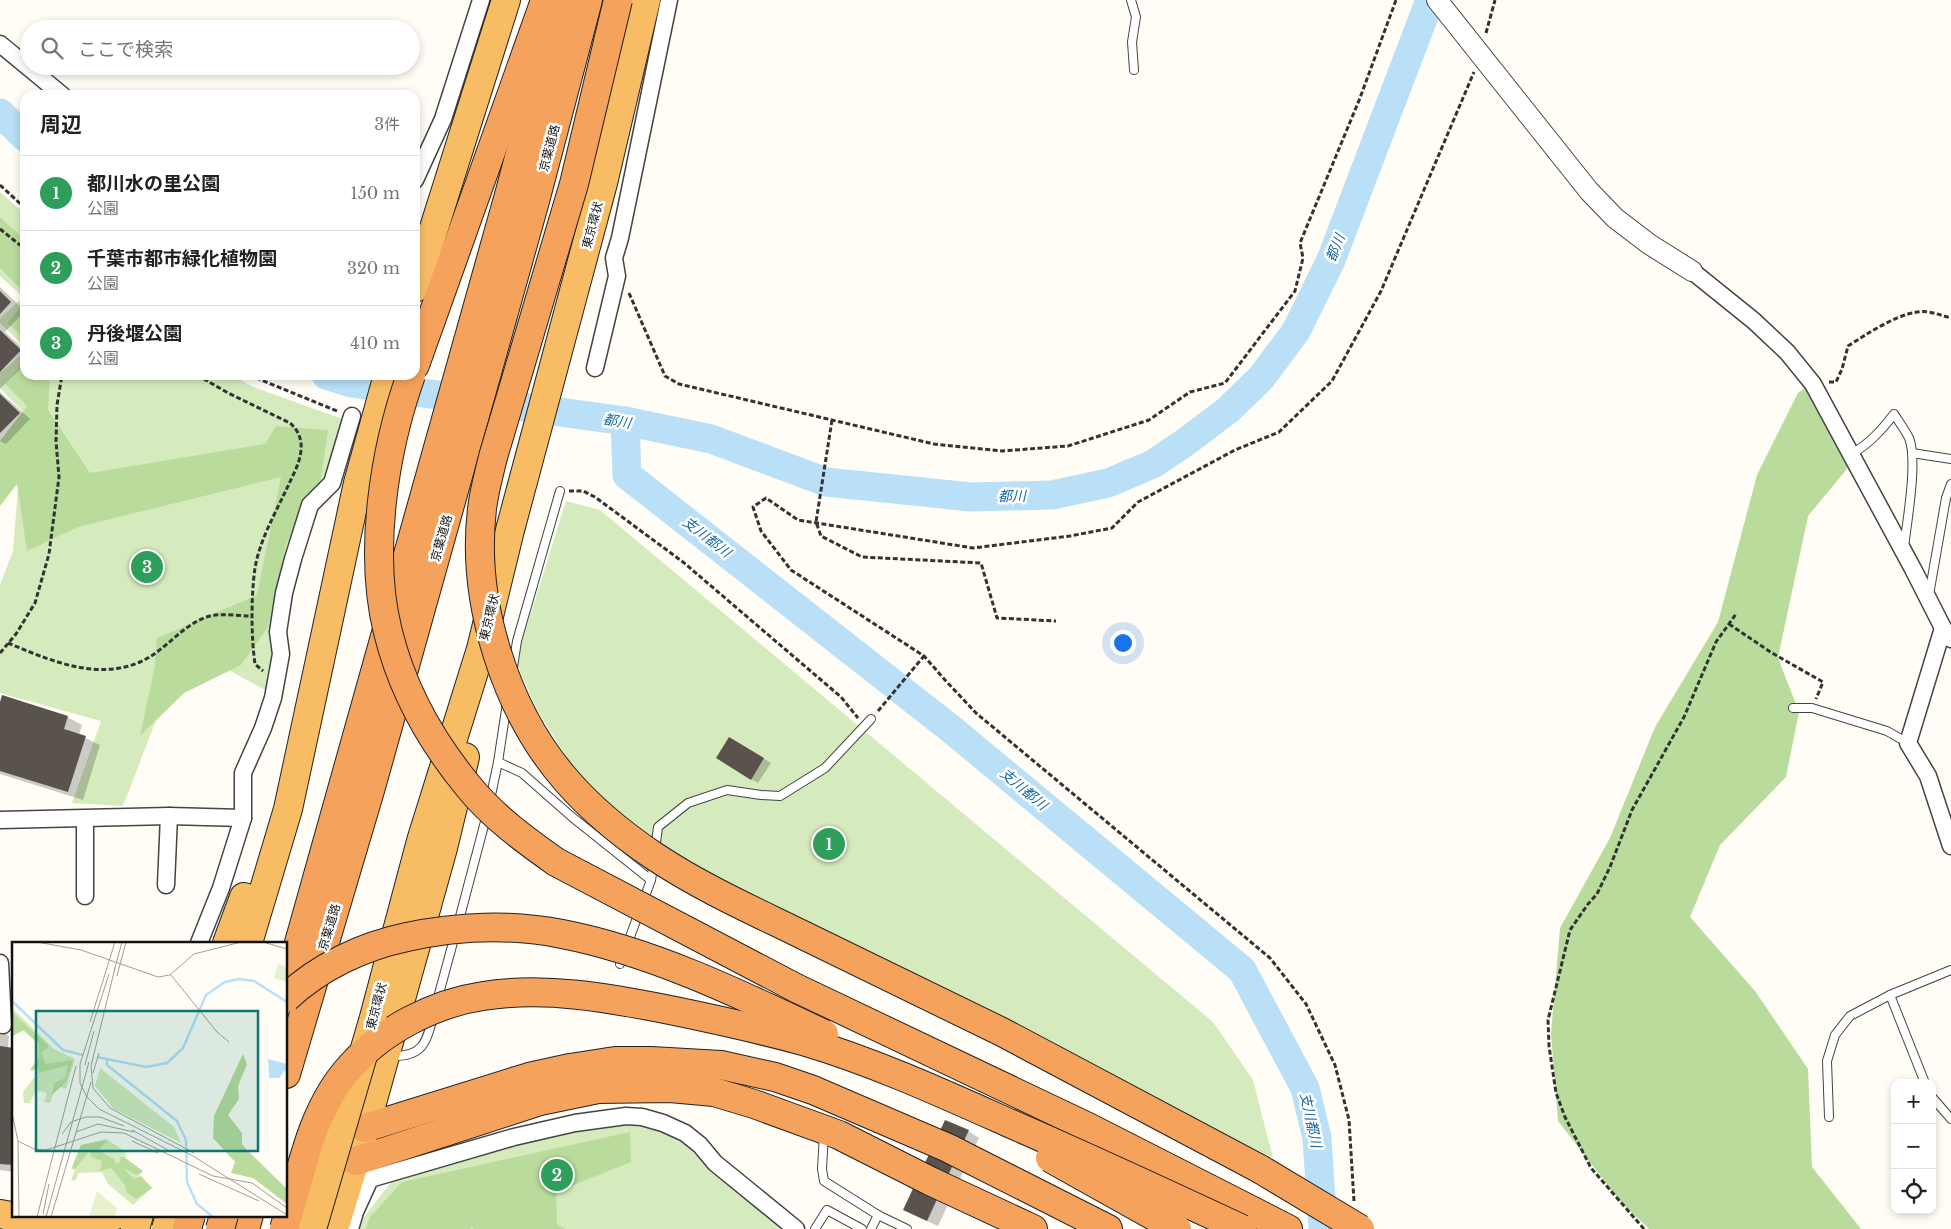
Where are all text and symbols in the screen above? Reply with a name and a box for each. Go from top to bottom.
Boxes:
search box [20,20,420,75]
icon: search [38,34,66,62]
text: ここで検索 [78,38,173,61]
text: 周辺 [40,112,82,138]
text: 3件 [374,114,400,134]
street label: 京葉道路 [536,123,562,173]
text: 都川水の里公園 [87,172,220,195]
text: 1 [53,183,59,203]
text: 150 m [351,183,400,203]
text: 公園 [87,198,119,218]
street label: 東京環状 [579,200,605,250]
water label: 都川 [1321,230,1349,264]
text: 千葉市都市緑化植物園 [87,247,277,270]
text: 2 [51,258,61,278]
text: 320 m [347,258,400,278]
text: 公園 [87,273,119,293]
text: 丹後堰公園 [87,322,182,345]
text: 3 [51,333,61,353]
text: 410 m [350,333,400,353]
text: 公園 [87,348,119,368]
water label: 都川 [602,410,634,432]
water label: 都川 [998,487,1028,505]
street label: 京葉道路 [427,513,455,563]
water label: 支川都川 [679,513,736,563]
pin: 3 [131,548,163,586]
street label: 東京環状 [476,592,502,642]
your location [1110,630,1136,656]
water label: 支川都川 [997,764,1053,815]
pin: 1 [813,825,845,863]
street label: 京葉道路 [315,902,343,952]
inset map [12,942,288,1216]
street label: 東京環状 [363,981,389,1031]
map controls [1891,1079,1936,1214]
button: + [1891,1079,1936,1124]
water label: 支川都川 [1296,1091,1326,1151]
button: − [1891,1124,1936,1169]
pin: 2 [541,1156,573,1194]
button: locate [1891,1169,1936,1214]

